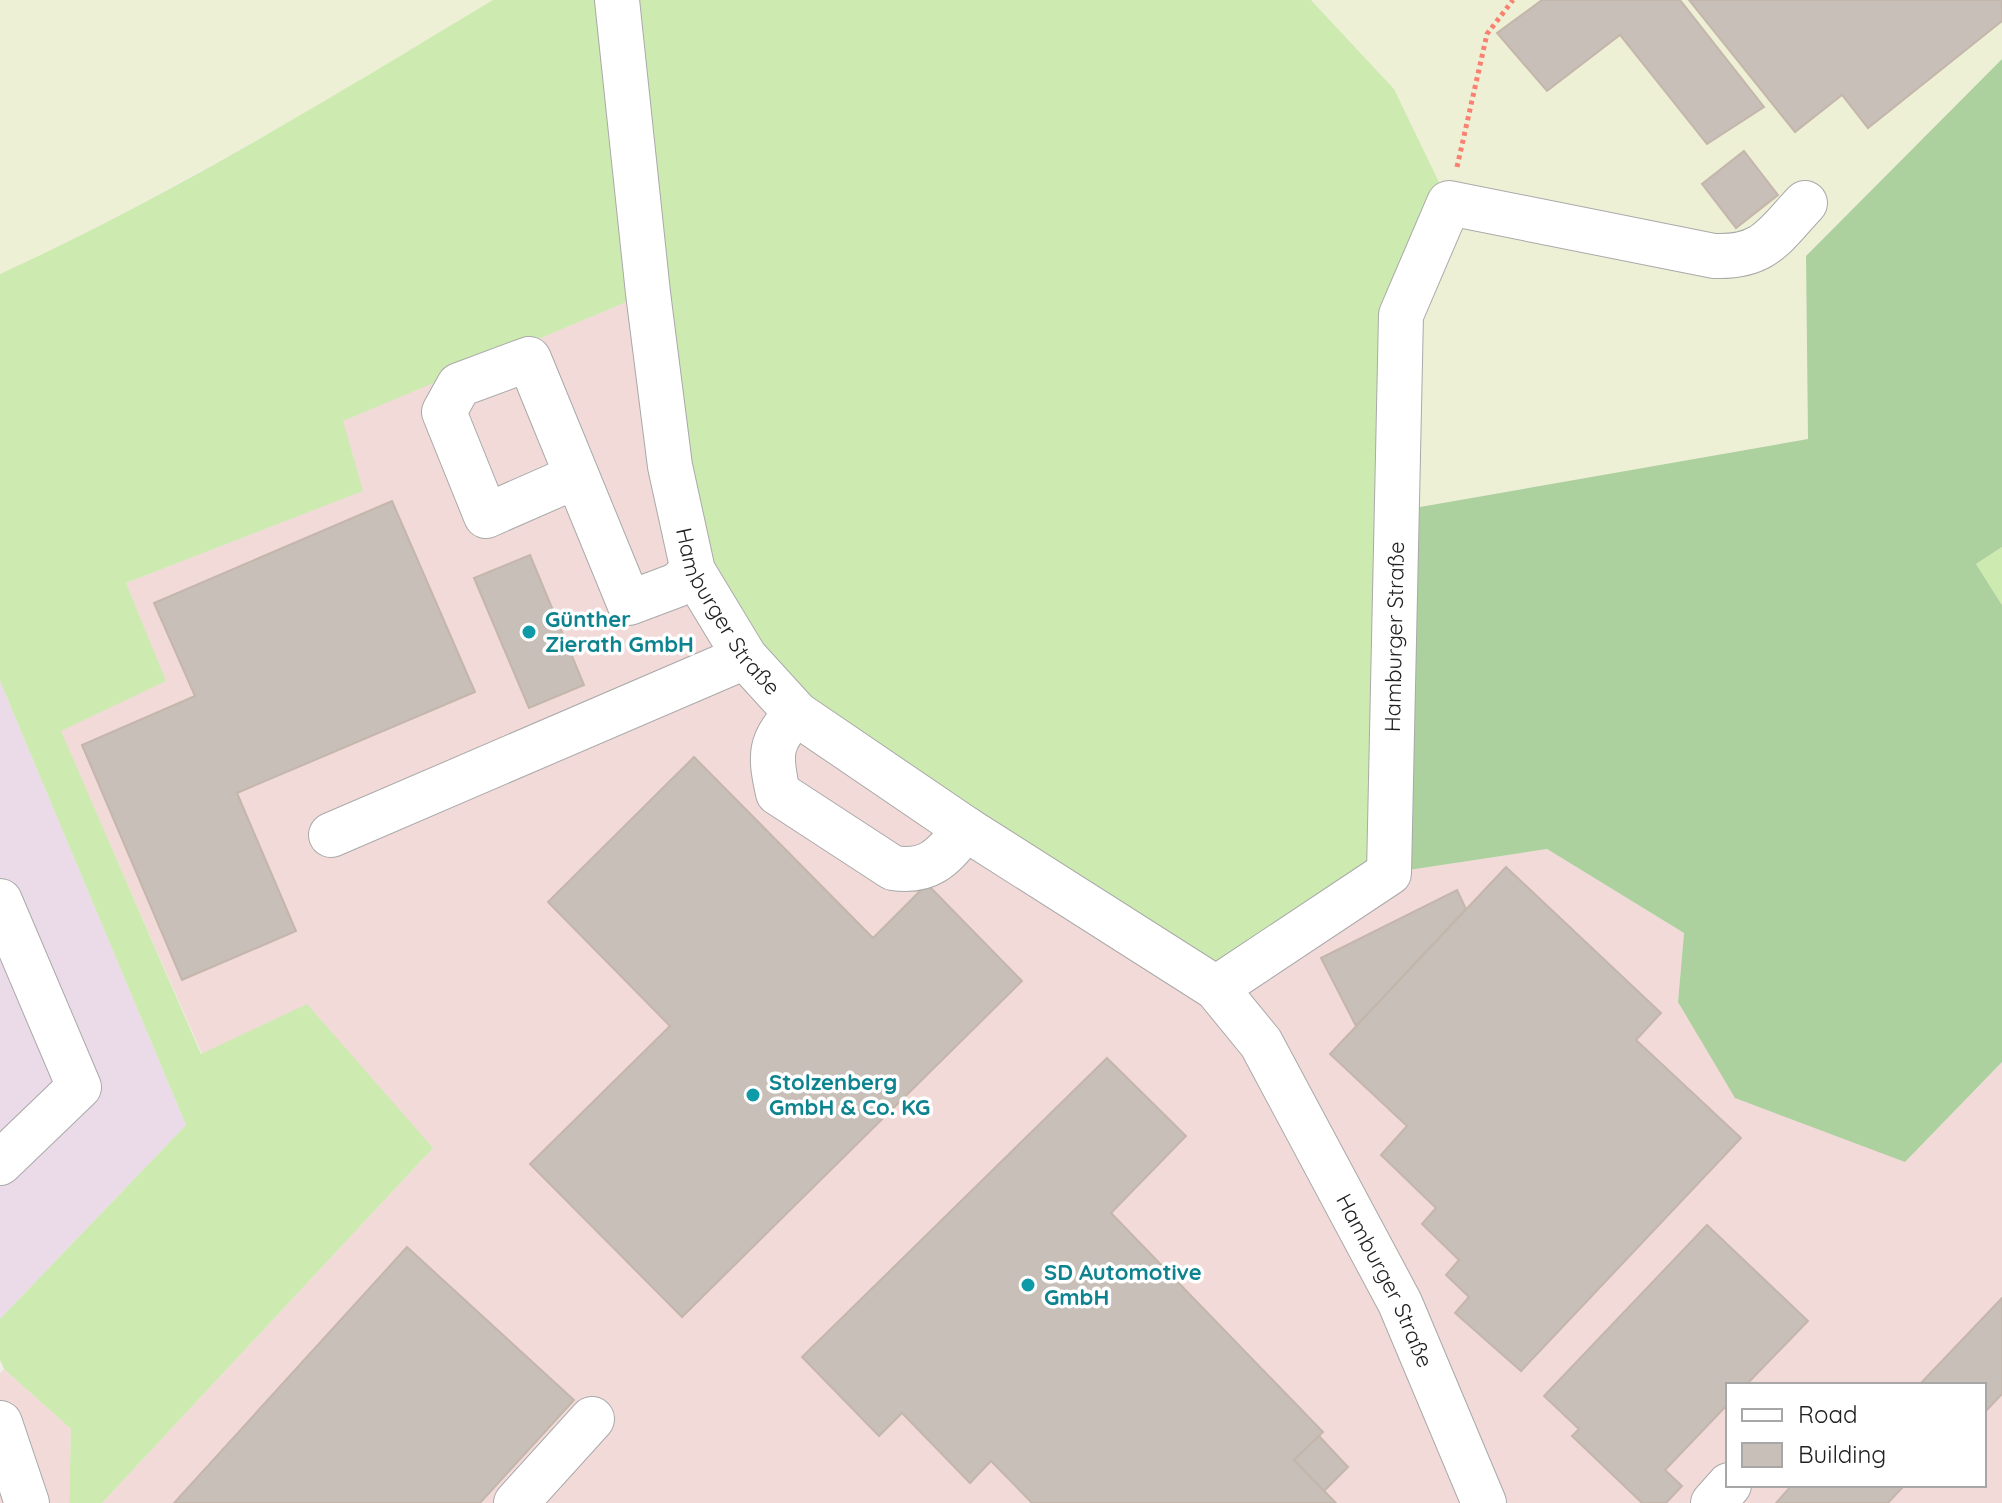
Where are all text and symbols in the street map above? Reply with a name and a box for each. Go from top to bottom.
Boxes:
street label: Hamburger Straße [670,525,787,701]
street label: Hamburger Straße [1378,541,1410,732]
place label: Günther Zierath GmbH [545,605,694,658]
marker: Günther Zierath GmbH [520,623,538,641]
place label: Stolzenberg GmbH & Co. KG [769,1068,930,1121]
marker: Stolzenberg GmbH & Co. KG [744,1086,762,1104]
street label: Hamburger Straße [1330,1189,1439,1372]
place label: SD Automotive GmbH [1044,1258,1202,1311]
marker: SD Automotive GmbH [1019,1276,1037,1294]
legend [1726,1383,1986,1487]
text: Road [1798,1399,1858,1429]
text: Building [1798,1439,1886,1469]

